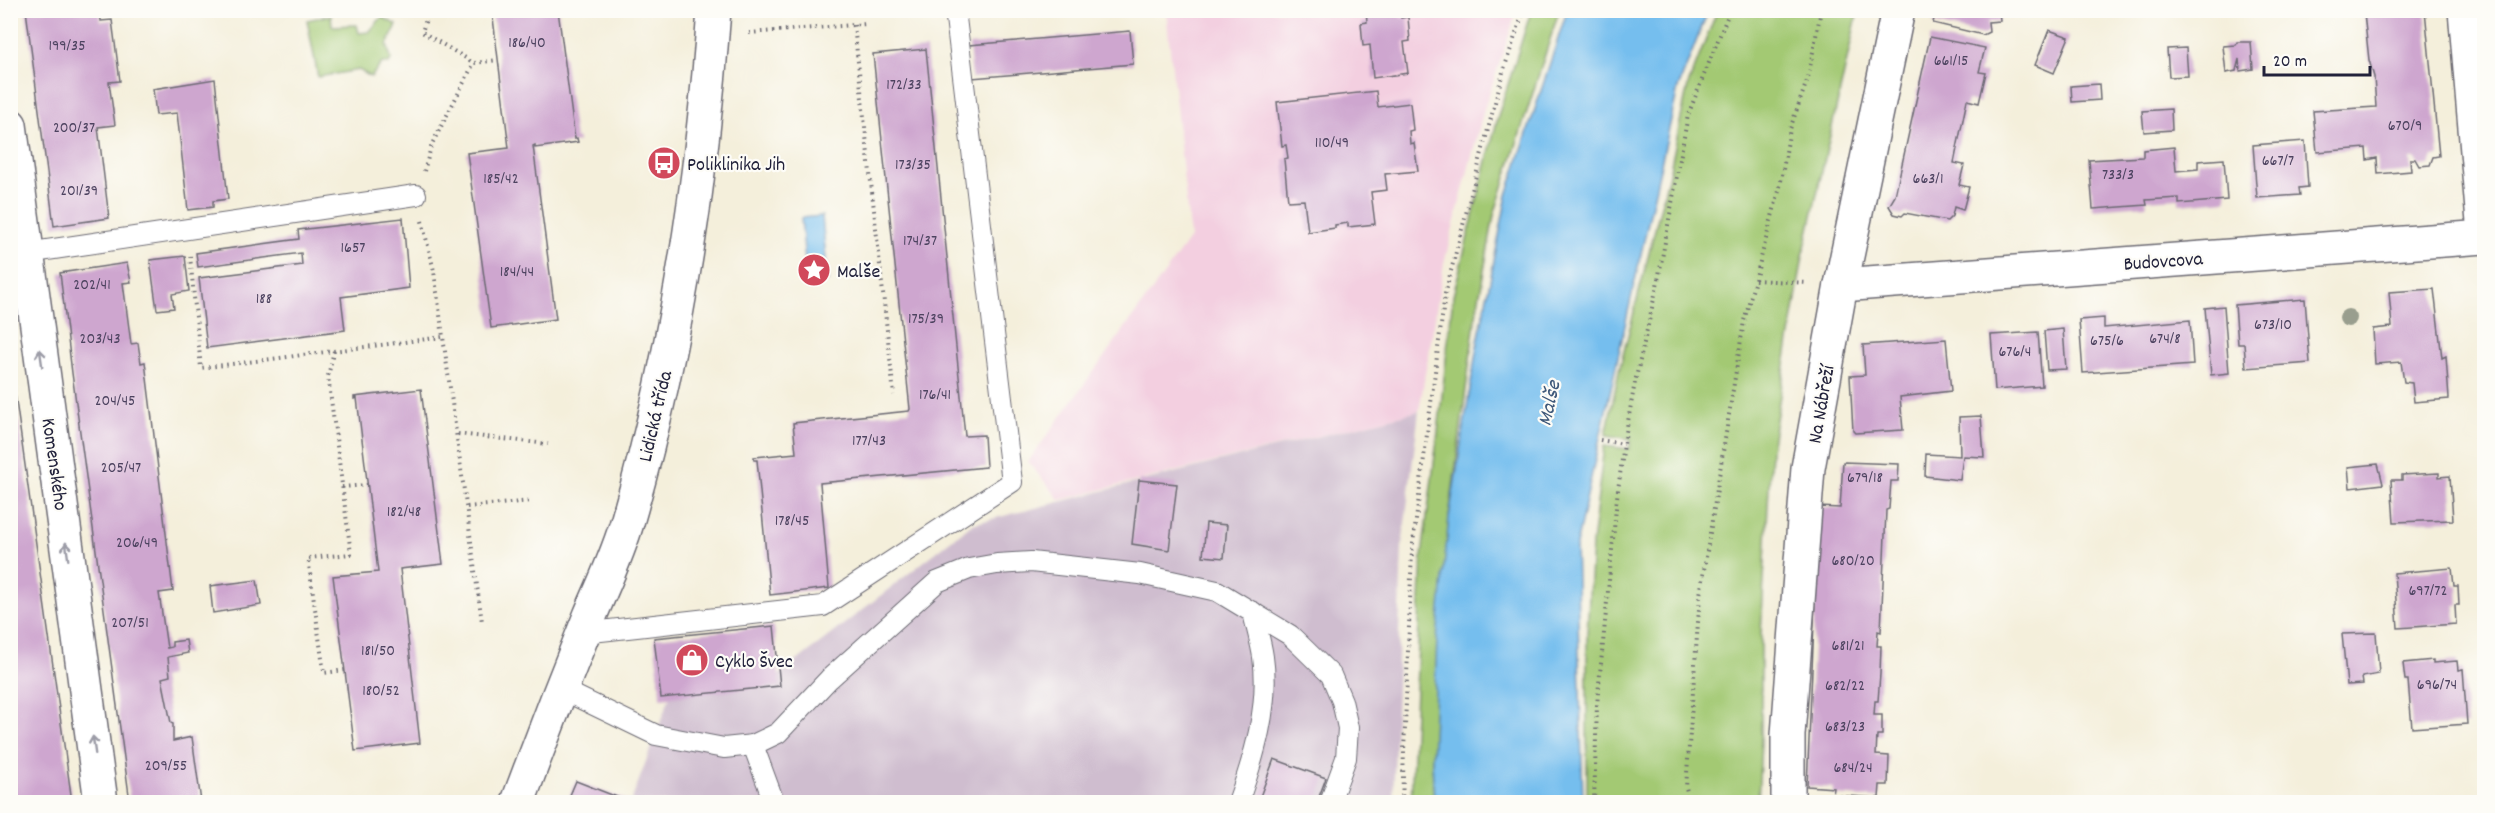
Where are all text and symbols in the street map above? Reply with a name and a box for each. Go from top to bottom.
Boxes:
house number: 186/40 [508,32,546,55]
house number: 199/35 [48,35,86,58]
scale bar [2264,39,2370,77]
house number: 661/15 [1934,50,1968,73]
text: 20 m [2273,50,2307,75]
house number: 172/33 [886,74,922,97]
house number: 670/9 [2388,115,2422,138]
house number: 200/37 [53,117,95,140]
house number: 110/49 [1315,132,1349,155]
bus stop icon: Poliklinika Jih [646,145,682,181]
house number: 667/7 [2262,150,2294,173]
place label: Poliklinika Jih [687,152,785,180]
house number: 173/35 [895,154,931,177]
house number: 733/3 [2102,164,2134,187]
house number: 185/42 [483,168,519,191]
house number: 663/1 [1913,168,1943,191]
house number: 201/39 [60,180,98,203]
house number: 174/37 [903,230,937,253]
house number: 1657 [341,237,365,260]
street label: Budovcova [2123,246,2204,280]
place icon: Malše [796,252,832,288]
place label: Malše [837,259,881,287]
house number: 184/44 [500,261,534,284]
house number: 202/41 [73,274,111,297]
house number: 188 [256,288,272,311]
house number: 175/39 [908,308,944,331]
house number: 673/10 [2254,314,2292,337]
house number: 203/43 [79,328,121,351]
house number: 674/8 [2149,328,2181,351]
house number: 675/6 [2090,330,2124,353]
house number: 676/4 [1998,341,2032,364]
one-way arrow [36,349,47,368]
street label: Na Nábřeží [1802,362,1844,446]
street label: Lidická třída [633,368,681,465]
water label: Malše [1532,377,1571,429]
house number: 176/41 [919,384,951,407]
house number: 204/45 [95,390,135,413]
street label: Komenského [33,416,73,513]
house number: 177/43 [852,430,886,453]
house number: 205/47 [101,457,141,480]
house number: 679/18 [1847,467,1883,490]
house number: 182/48 [387,501,421,524]
house number: 178/45 [775,510,809,533]
house number: 206/49 [116,532,158,555]
one-way arrow [62,542,73,562]
house number: 680/20 [1831,550,1875,573]
house number: 697/72 [2409,580,2447,603]
house number: 207/51 [111,612,149,635]
house number: 681/21 [1832,635,1864,658]
house number: 181/50 [361,640,395,663]
shop icon: Cyklo Švec [674,642,710,678]
place label: Cyklo Švec [715,649,793,677]
house number: 696/74 [2417,674,2457,697]
house number: 682/22 [1825,675,1865,698]
house number: 180/52 [362,680,400,703]
house number: 683/23 [1825,716,1865,739]
one-way arrow [88,735,99,755]
house number: 209/55 [145,755,187,778]
house number: 684/24 [1833,757,1873,780]

